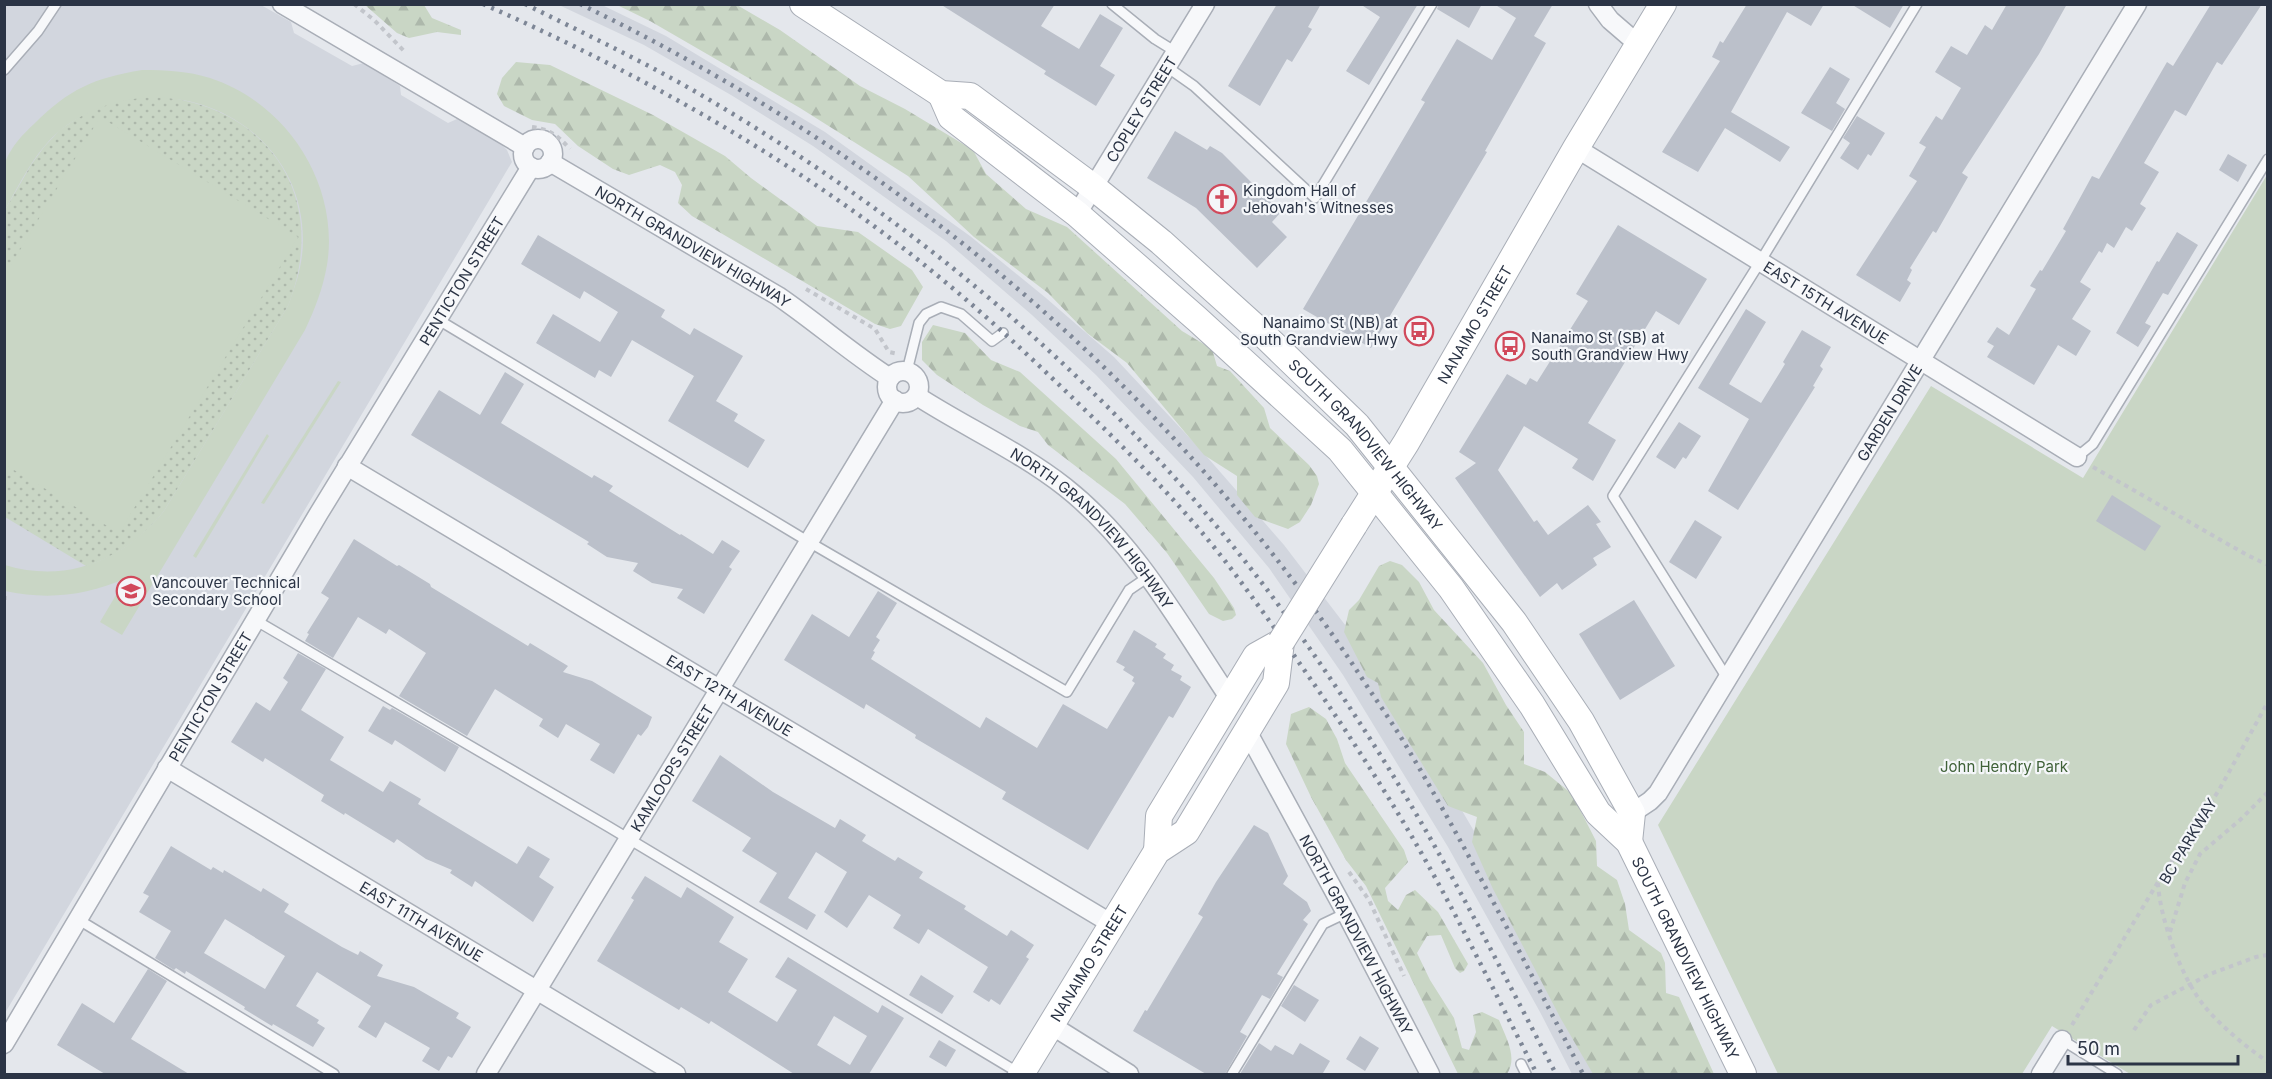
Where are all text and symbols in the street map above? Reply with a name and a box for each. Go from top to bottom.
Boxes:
street label: COPLEY STREET [1101,53,1181,165]
street label: NORTH GRANDVIEW HIGHWAY [592,181,794,311]
place label: Kingdom Hall of Jehovah's Witnesses [1243,181,1394,217]
church icon: Kingdom Hall of Jehovah's Witnesses [1206,183,1238,215]
street label: PENTICTON STREET [415,213,508,348]
street label: EAST 15TH AVENUE [1760,257,1892,348]
street label: NANAIMO STREET [1433,262,1516,387]
place label: Nanaimo St (NB) at South Grandview Hwy [1240,313,1399,349]
bus stop icon: Nanaimo St (NB) at South Grandview Hwy [1403,315,1435,347]
place label: Nanaimo St (SB) at South Grandview Hwy [1531,328,1689,364]
bus stop icon: Nanaimo St (SB) at South Grandview Hwy [1494,330,1526,362]
street label: SOUTH GRANDVIEW HIGHWAY [1285,355,1447,534]
street label: GARDEN DRIVE [1852,361,1926,465]
street label: NORTH GRANDVIEW HIGHWAY [1007,443,1178,612]
place label: Vancouver Technical Secondary School [152,573,300,609]
school or university icon: Vancouver Technical Secondary School [115,575,147,607]
street label: PENTICTON STREET [164,628,256,765]
street label: EAST 12TH AVENUE [663,650,796,740]
street label: KAMLOOPS STREET [626,701,718,835]
park label: John Hendry Park [1940,757,2069,776]
street label: BC PARKWAY [2155,795,2221,887]
street label: NORTH GRANDVIEW HIGHWAY [1296,831,1417,1038]
street label: SOUTH GRANDVIEW HIGHWAY [1628,853,1744,1062]
street label: EAST 11TH AVENUE [356,877,487,965]
street label: NANAIMO STREET [1046,901,1132,1025]
scale bar [2068,1028,2238,1066]
text: 50 m [2077,1038,2120,1059]

